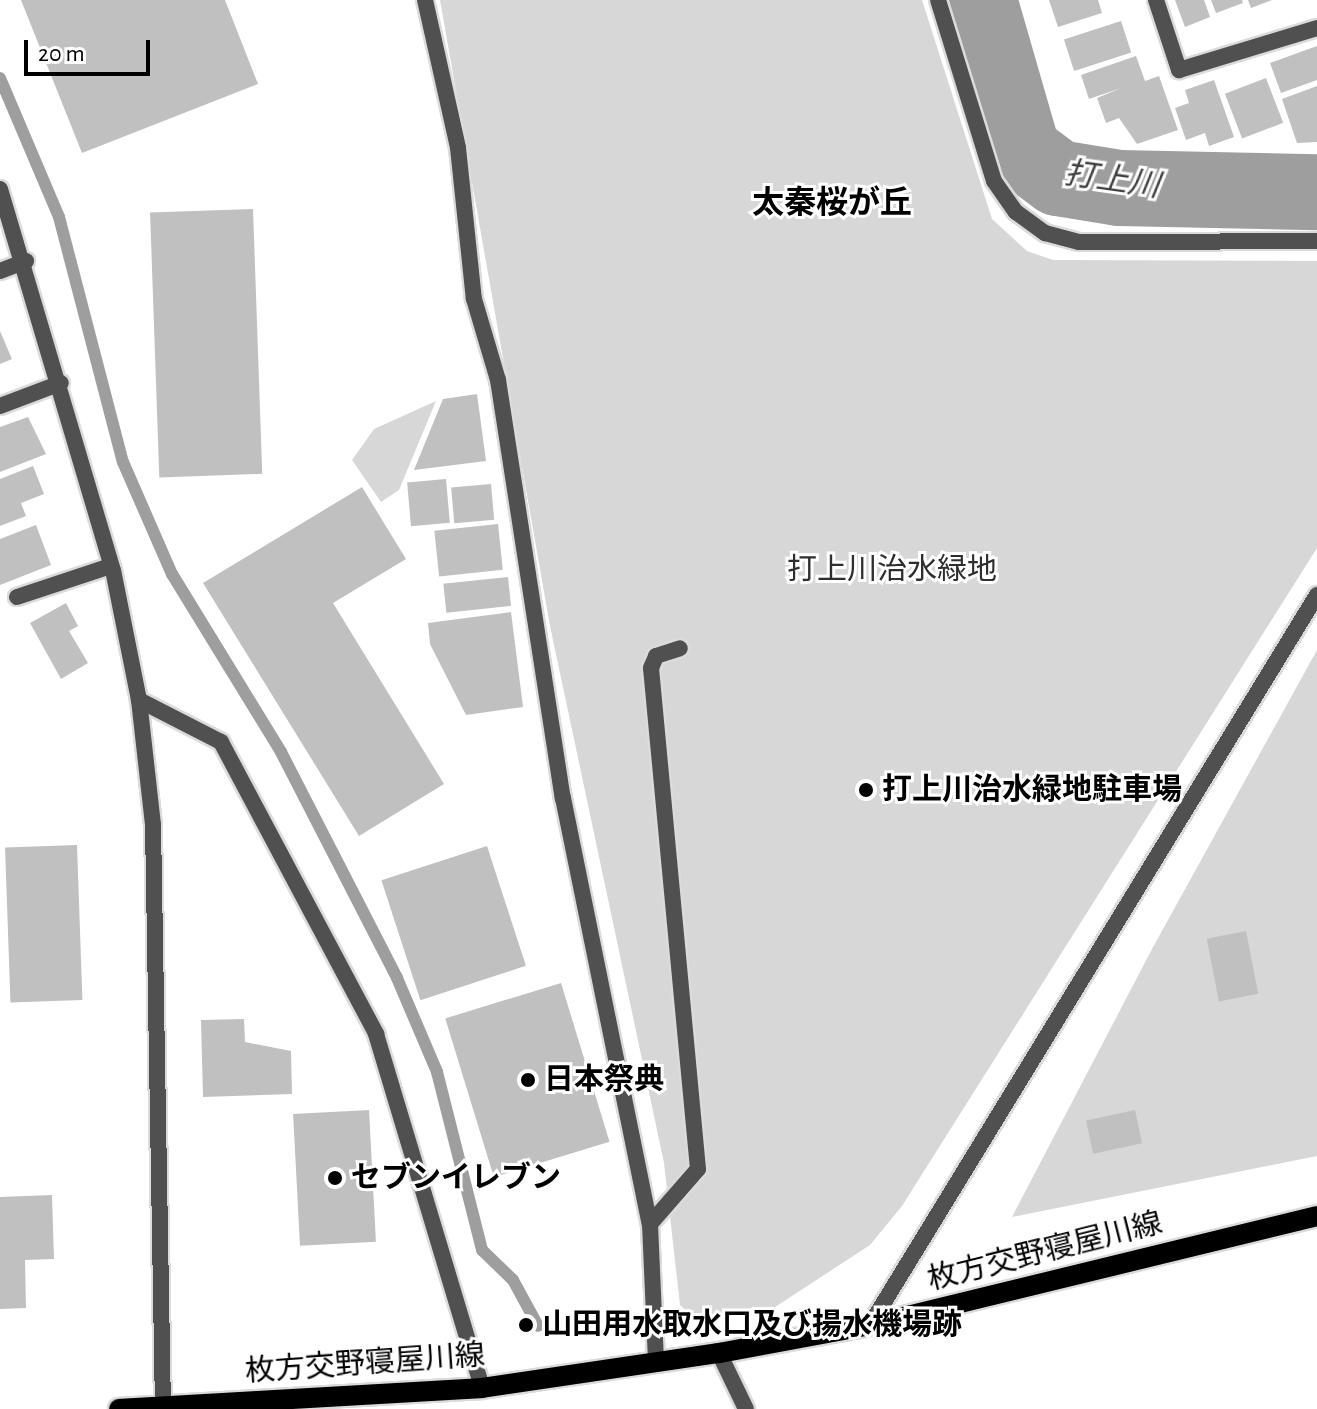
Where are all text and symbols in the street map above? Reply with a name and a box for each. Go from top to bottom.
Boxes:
scale bar [28,24,154,74]
text: 20 m [38,42,85,66]
water label: 打上川 [1062,154,1162,206]
district label: 太秦桜が丘 [752,184,912,222]
park label: 打上川治水緑地 [787,552,997,588]
place label: 打上川治水緑地駐車場 [882,772,1182,808]
marker: 打上川治水緑地駐車場 [857,781,875,799]
place label: 日本祭典 [544,1062,664,1098]
marker: 日本祭典 [519,1071,537,1089]
place label: セブンイレブン [351,1160,561,1196]
marker: セブンイレブン [326,1169,344,1187]
street label: 枚方交野寝屋川線 [924,1206,1166,1298]
place label: 山田用水取水口及び揚水機場跡 [542,1307,962,1343]
marker: 山田用水取水口及び揚水機場跡 [517,1316,535,1334]
street label: 枚方交野寝屋川線 [244,1338,486,1390]

